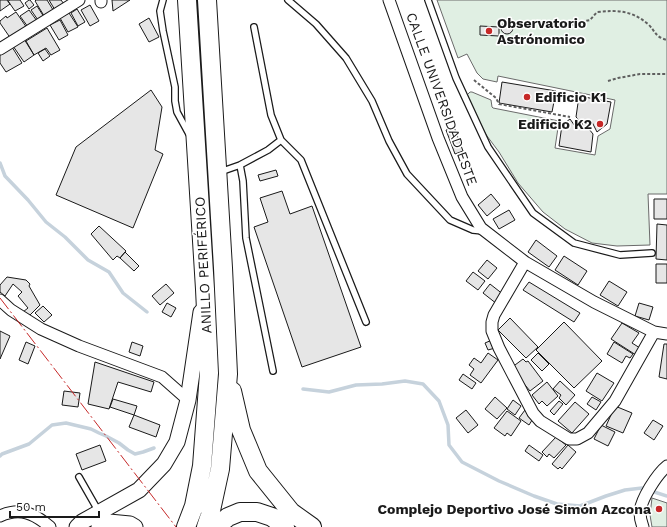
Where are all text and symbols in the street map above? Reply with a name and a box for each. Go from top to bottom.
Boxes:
street label: CALLE UNIVERSIDAD ESTE [403,10,481,188]
place label: Observatorio Astrónomico [497,15,586,47]
marker: Observatorio Astrónomico [484,26,494,36]
place label: Edificio K1 [535,89,606,105]
marker: Edificio K1 [522,92,532,102]
place label: Edificio K2 [518,116,592,132]
marker: Edificio K2 [595,119,605,129]
street label: ANILLO PERIFÉRICO [191,196,215,334]
scale bar [10,493,99,519]
text: 50 m [16,500,46,514]
place label: Complejo Deportivo José Simón Azcona [377,501,652,517]
marker: Complejo Deportivo José Simón Azcona [654,504,664,514]

